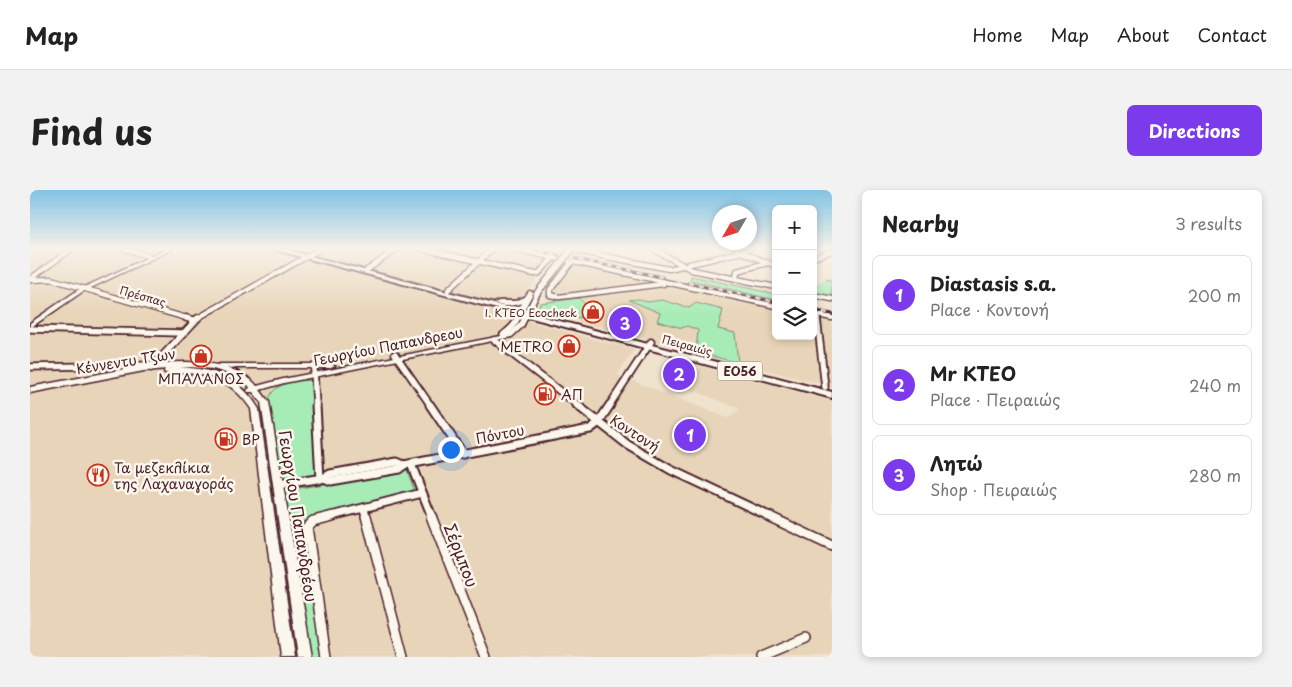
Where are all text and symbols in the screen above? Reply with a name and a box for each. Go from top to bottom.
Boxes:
text: Map [25,17,78,53]
text: Home [972,21,1022,48]
text: Map [1050,21,1089,48]
text: About [1117,21,1169,48]
text: Contact [1197,21,1267,48]
text: Find us [30,104,152,157]
button: Directions [1127,105,1262,156]
north arrow [712,205,757,250]
map controls [772,205,817,340]
button: + [772,205,817,250]
text: Nearby [882,207,959,239]
text: 3 results [1175,211,1242,235]
button: − [772,250,817,295]
text: Diastasis s.a. [930,269,1056,297]
street label: Πρέσπας [118,281,168,311]
text: 1 [895,283,903,307]
text: 200 m [1188,283,1241,307]
button: layers [772,295,817,340]
text: Place · Κοντονή [930,297,1049,321]
shop icon: Ι. ΚΤΕΟ Ecocheck [581,300,605,324]
place label: Ι. ΚΤΕΟ Ecocheck [485,304,577,321]
pin: 3 [609,304,641,342]
street label: Γεωργίου Παπανδρεου [311,321,465,371]
street label: Πειραιώς [660,330,714,360]
shop icon: METRO [557,334,581,358]
place label: METRO [500,336,553,357]
street label: Κέννεντυ Τζων [75,343,177,379]
shop icon: ΜΠΑΛΑΝΟΣ [189,344,213,368]
pin: 2 [663,355,695,393]
text: Mr KTEO [930,359,1016,387]
road number: ΕΟ56 [718,362,762,380]
place label: ΜΠΑΛΑΝΟΣ [158,368,244,389]
text: 2 [893,373,905,397]
text: 240 m [1189,373,1241,397]
fuel station icon: ΑΠ [533,382,557,406]
place label: ΑΠ [561,384,583,405]
text: Place · Πειραιώς [930,387,1060,411]
street label: Κοντονή [606,409,664,457]
pin: 1 [674,416,706,454]
street label: Πόντου [474,419,526,449]
fuel station icon: BP [214,427,238,451]
street label: Γεωργίου Παπανδρέου [274,428,324,604]
place label: BP [242,429,260,450]
your location [438,437,464,463]
text: Λητώ [930,449,983,477]
place label: Τα μεζεκλίκια της Λαχαναγοράς [114,457,234,494]
restaurant icon: Τα μεζεκλίκια της Λαχαναγοράς [86,463,110,487]
text: 3 [894,463,904,487]
text: 280 m [1189,463,1241,487]
text: Shop · Πειραιώς [930,477,1057,501]
street label: Σέρμπου [439,520,485,590]

